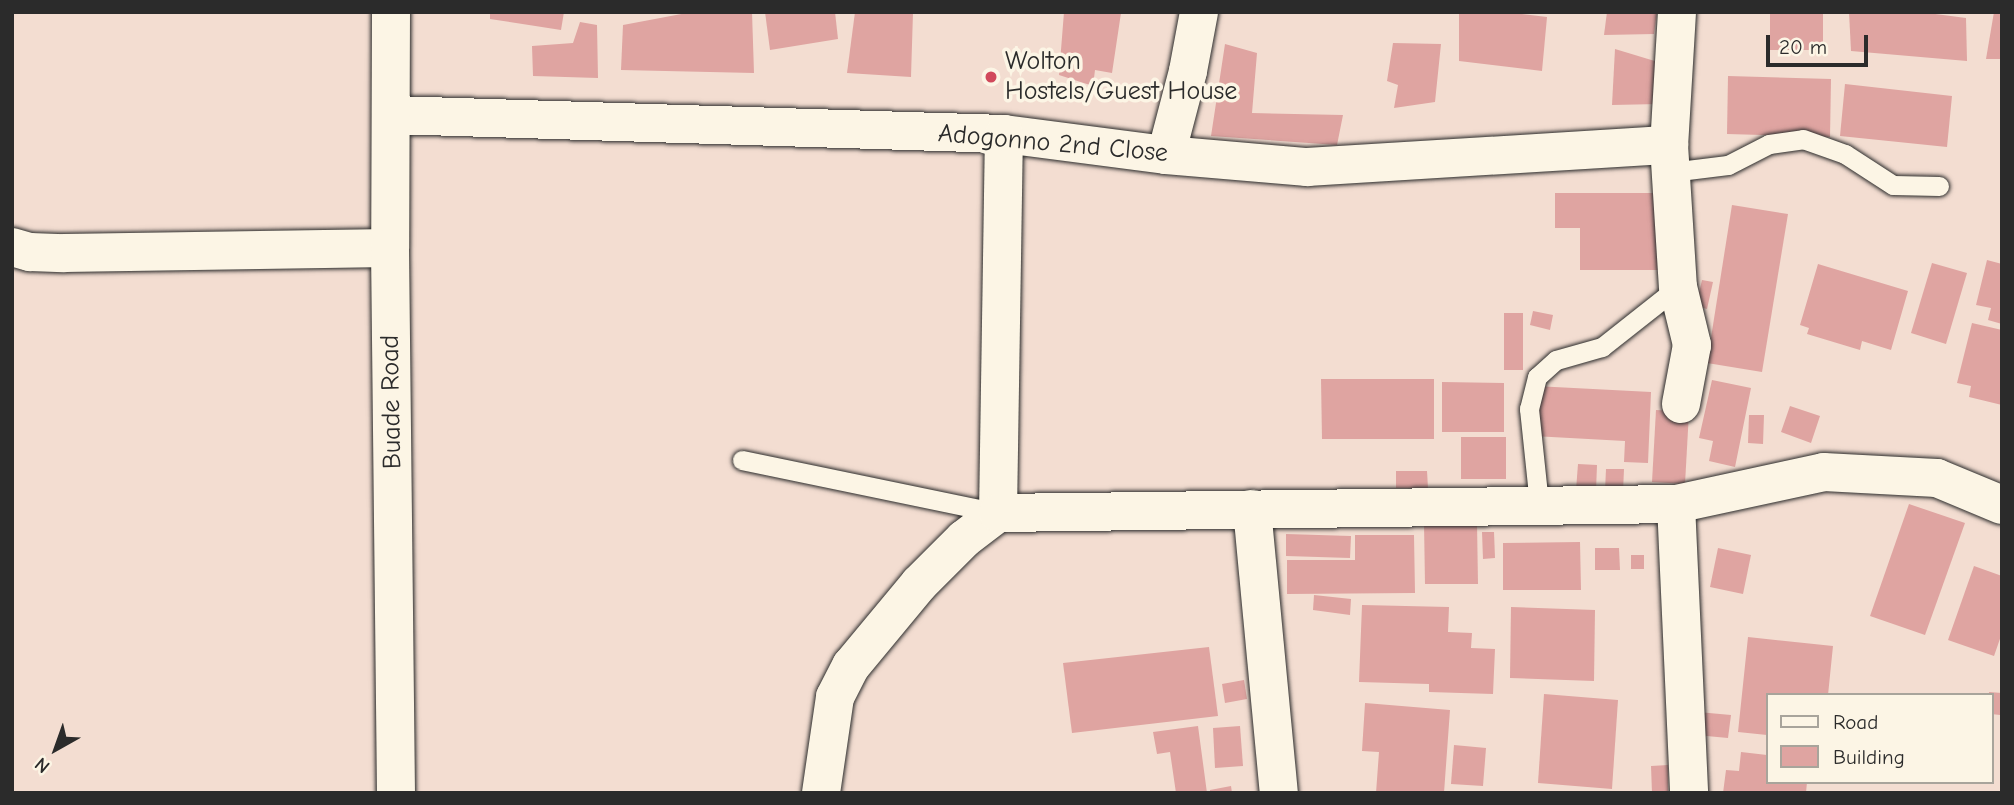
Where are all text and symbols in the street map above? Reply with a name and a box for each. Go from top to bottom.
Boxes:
scale bar [1769,21,1870,65]
text: 20 m [1779,35,1827,59]
place label: Wolton Hostels/Guest House [1005,46,1237,108]
marker: Wolton Hostels/Guest House [983,69,999,85]
street label: Adogonno 2nd Close [937,118,1169,170]
street label: Buade Road [375,335,409,469]
legend [1766,693,1993,784]
text: Road [1833,710,1878,734]
north arrow [21,714,91,784]
text: Building [1833,745,1905,769]
text: N [31,753,54,778]

